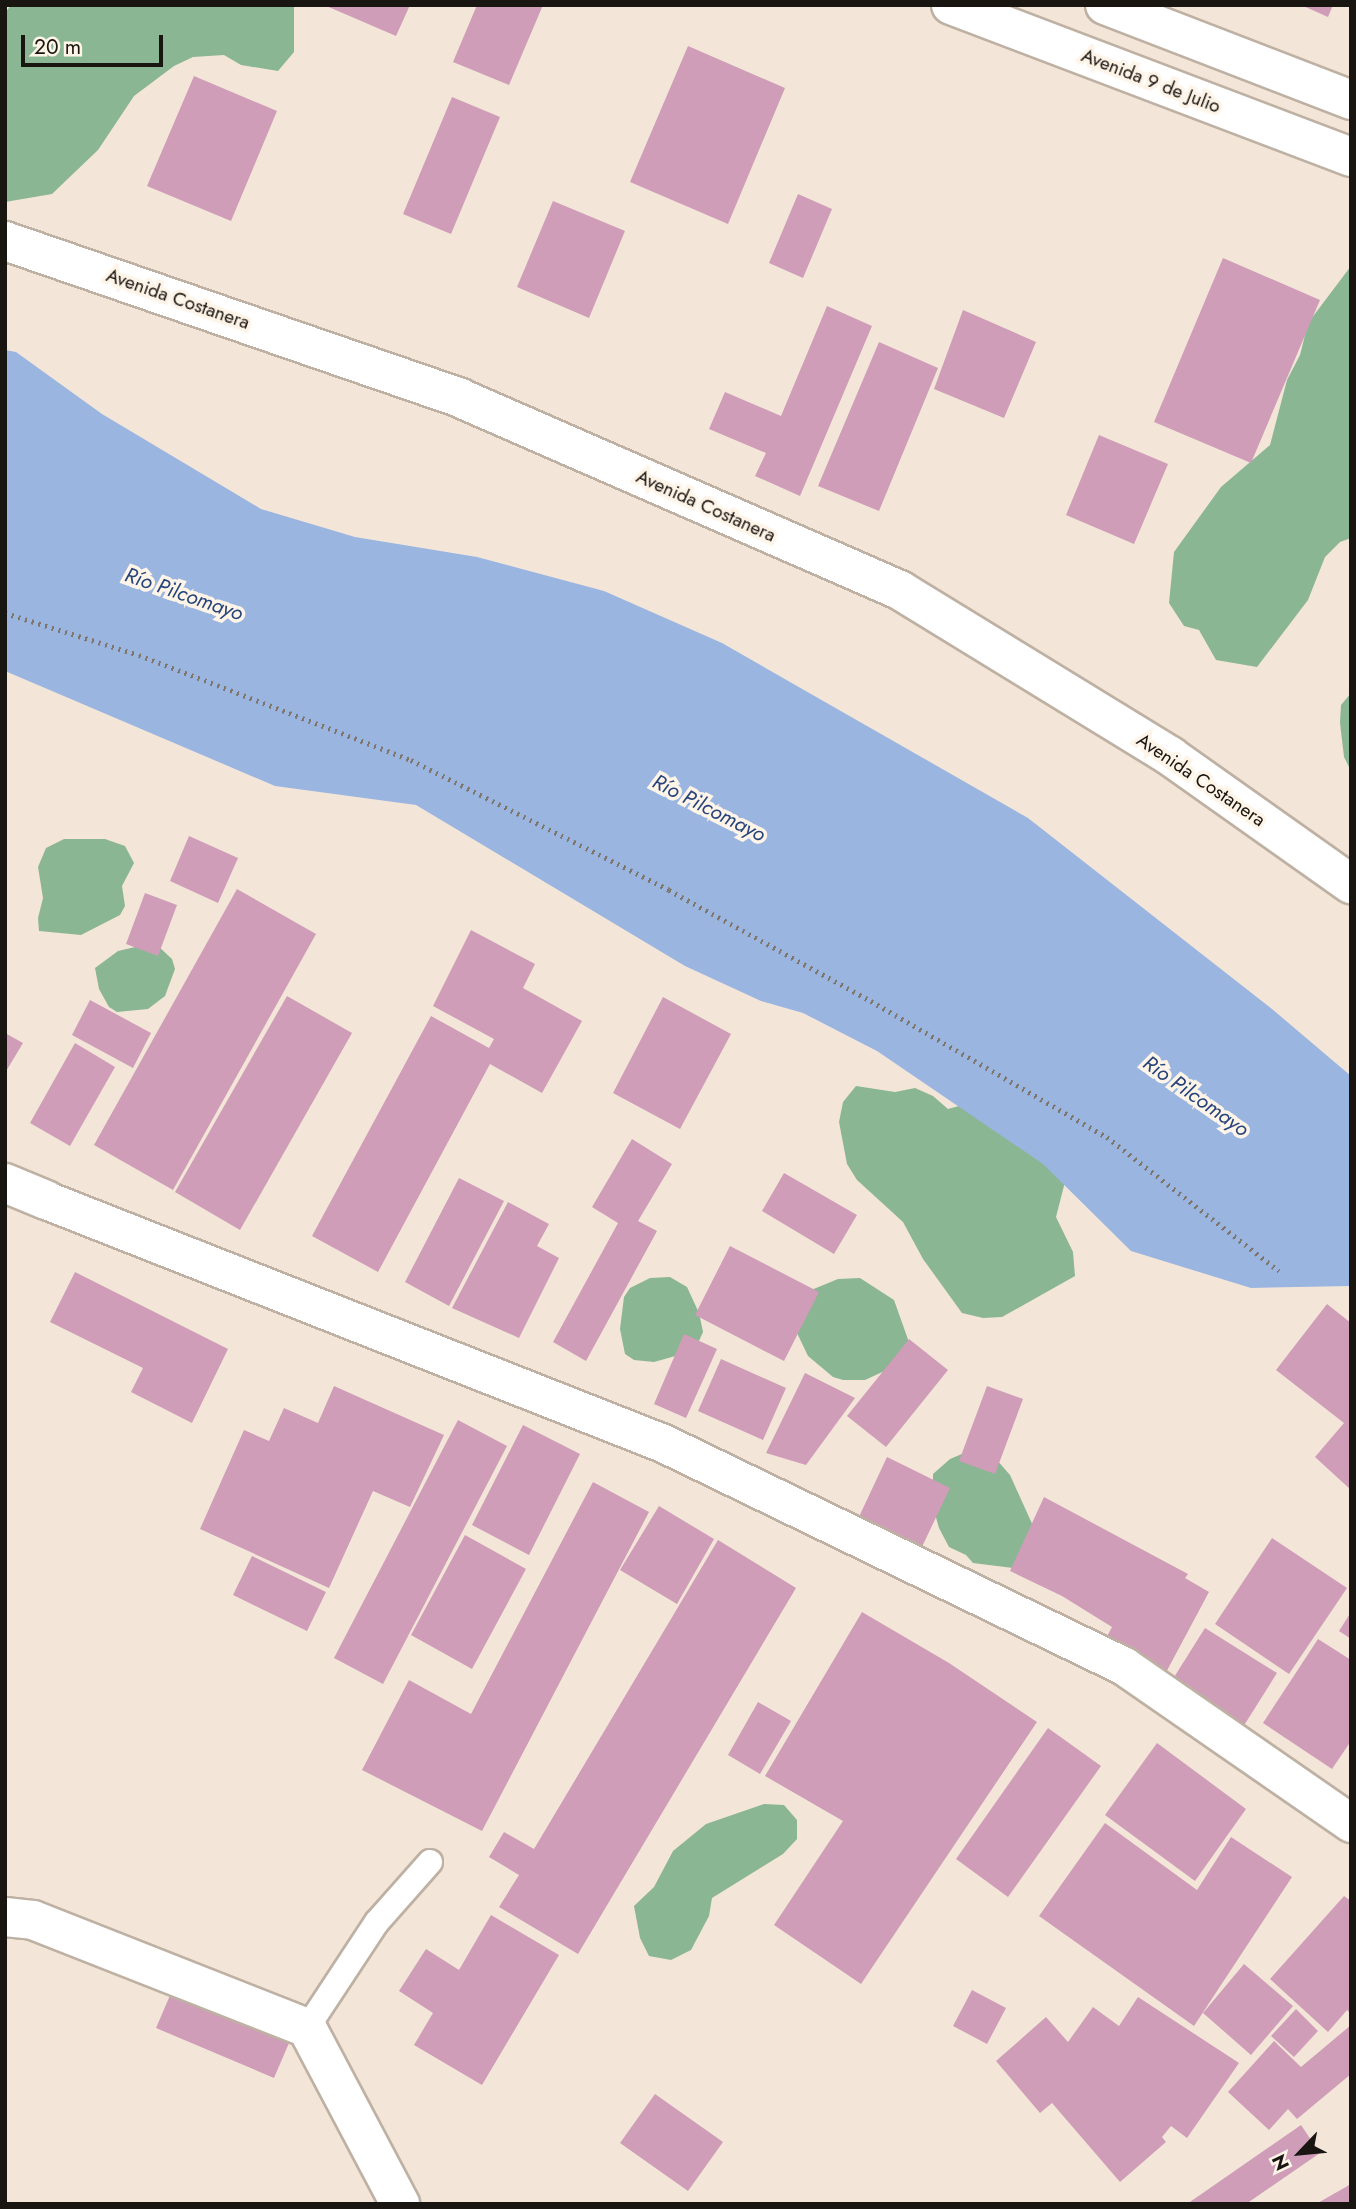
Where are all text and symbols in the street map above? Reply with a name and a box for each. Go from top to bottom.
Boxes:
scale bar [24,21,166,65]
text: 20 m [34,32,81,62]
street label: Avenida 9 de Julio [1078,44,1224,118]
street label: Avenida Costanera [103,264,253,334]
street label: Avenida Costanera [633,465,779,547]
water label: Río Pilcomayo [122,562,246,626]
street label: Avenida Costanera [1132,729,1270,831]
water label: Río Pilcomayo [648,769,770,847]
water label: Río Pilcomayo [1138,1050,1254,1142]
north arrow [1265,2118,1335,2188]
text: N [1265,2150,1296,2175]

